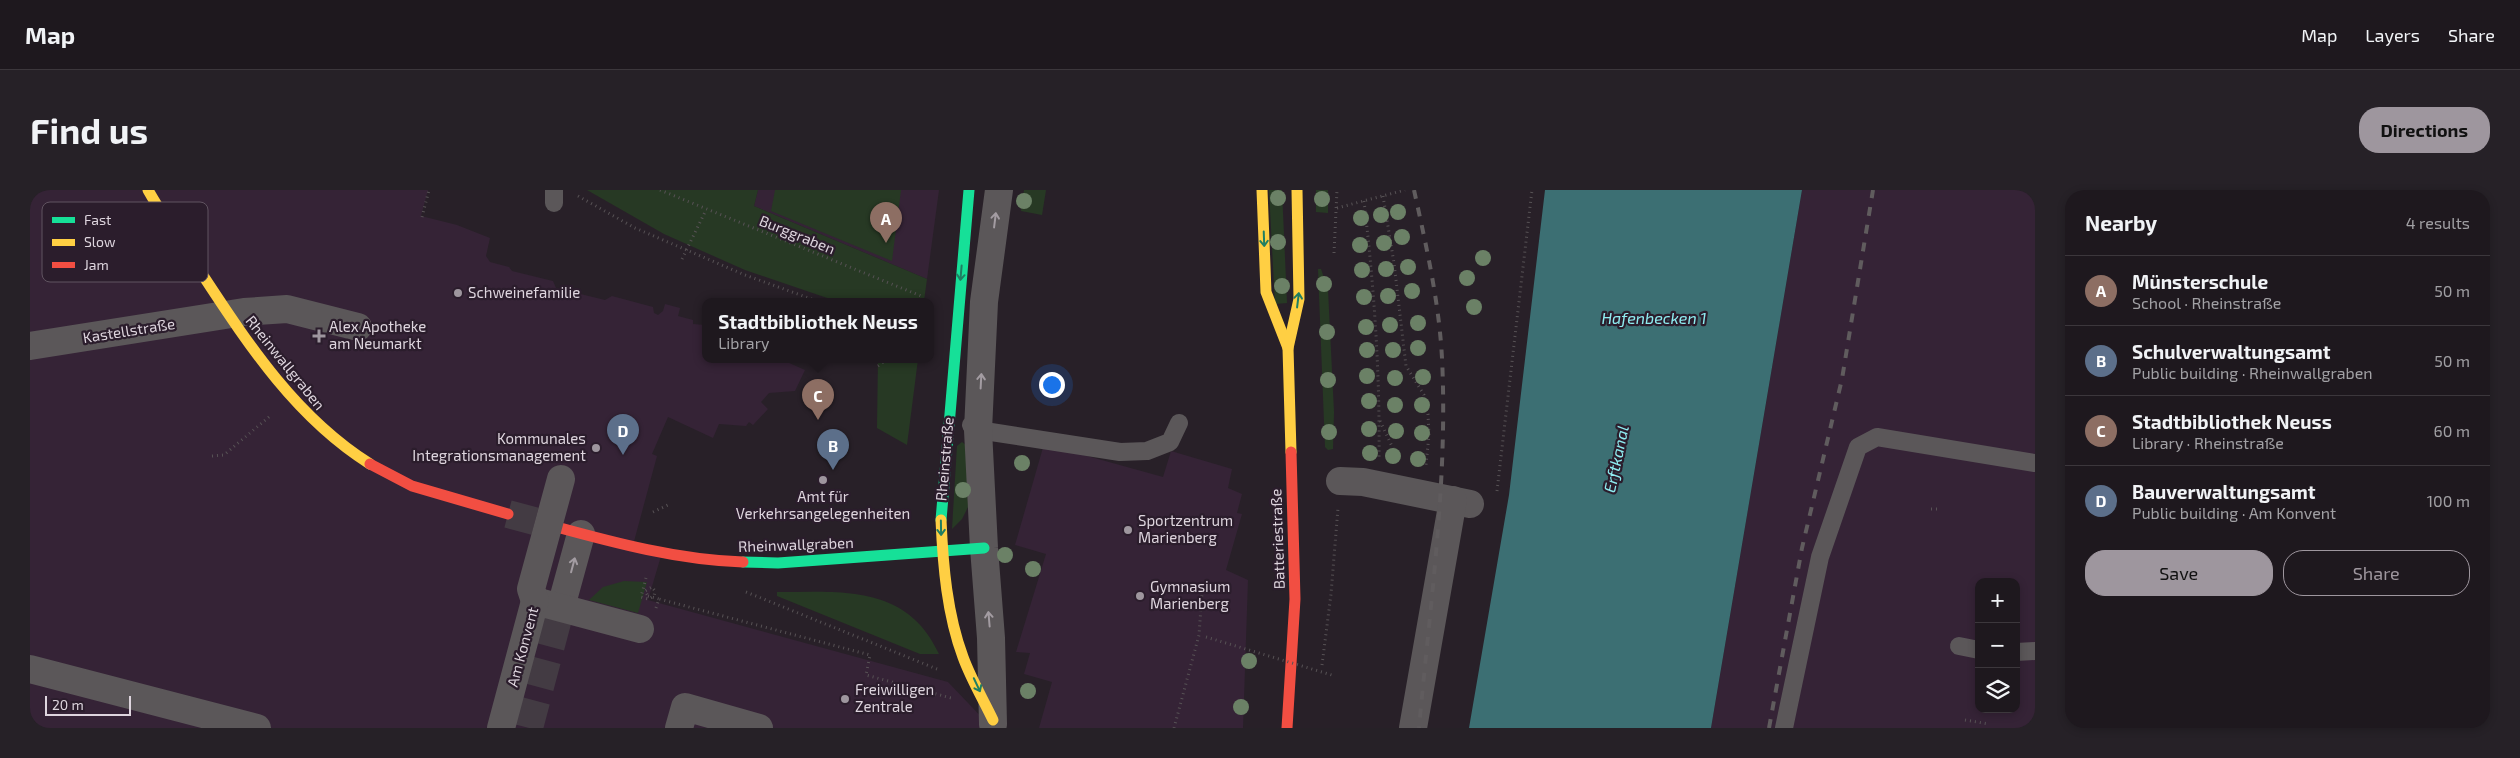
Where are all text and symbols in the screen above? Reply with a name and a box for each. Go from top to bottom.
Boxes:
text: Map [25,20,75,49]
text: Map [2301,24,2337,46]
text: Layers [2365,24,2420,46]
text: Share [2448,24,2495,46]
button: Directions [2359,107,2490,153]
text: Find us [30,109,148,151]
legend [42,202,208,282]
pin: A [870,202,902,243]
text: Nearby [2085,210,2157,235]
text: Fast [84,211,111,228]
street label: Burggraben [757,211,838,257]
one-way arrow [990,212,1000,228]
text: 4 results [2406,213,2470,232]
one-way arrow [1259,230,1269,246]
text: Slow [84,233,116,250]
text: Jam [84,256,109,273]
one-way arrow [956,265,966,281]
text: Münsterschule [2132,270,2268,293]
text: A [2096,281,2106,300]
text: 50 m [2434,281,2470,300]
place label: Schweinefamilie [468,283,580,301]
marker: Schweinefamilie [452,287,464,299]
one-way arrow [1293,293,1303,309]
text: School · Rheinstraße [2132,293,2281,312]
popup [702,298,934,363]
water label: Hafenbecken 1 [1601,308,1707,327]
text: Stadtbibliothek Neuss [718,310,918,333]
street label: Rheinwallgraben [242,312,329,413]
street label: Kastellstraße [81,314,176,346]
place label: Alex Apotheke am Neumarkt [329,317,426,352]
marker: Alex Apotheke am Neumarkt [313,330,325,342]
text: Library [718,333,770,352]
text: Schulverwaltungsamt [2132,340,2331,363]
text: B [2096,351,2106,370]
text: 50 m [2434,351,2470,370]
text: Public building · Rheinwallgraben [2132,363,2373,382]
your location [1039,372,1065,398]
one-way arrow [976,374,985,390]
pin: C [802,379,834,420]
text: Stadtbibliothek Neuss [2132,410,2332,433]
pin: D [607,414,639,455]
street label: Rheinstraße [931,416,957,502]
text: C [2096,421,2106,440]
text: 60 m [2434,421,2470,440]
water label: Erftkanal [1599,424,1632,494]
place label: Kommunales Integrationsmanagement [412,429,586,464]
pin: B [817,429,849,470]
text: Library · Rheinstraße [2132,433,2284,452]
marker: Kommunales Integrationsmanagement [590,442,602,454]
marker: Amt für Verkehrsangelegenheiten [817,474,829,486]
text: Bauverwaltungsamt [2132,480,2316,503]
place label: Amt für Verkehrsangelegenheiten [736,487,910,522]
street label: Batteriestraße [1266,488,1288,590]
text: D [2096,491,2106,510]
text: 100 m [2427,491,2470,510]
text: Public building · Am Konvent [2132,503,2336,522]
place label: Sportzentrum Marienberg [1138,511,1233,546]
one-way arrow [936,520,946,536]
marker: Sportzentrum Marienberg [1122,524,1134,536]
street label: Rheinwallgraben [738,533,854,555]
button: Save [2085,550,2273,596]
button: Share [2283,550,2470,596]
one-way arrow [568,558,578,574]
place label: Gymnasium Marienberg [1150,577,1230,612]
map controls [1975,578,2020,713]
button: + [1975,578,2020,623]
marker: Gymnasium Marienberg [1134,590,1146,602]
street label: Am Konvent [503,605,541,689]
one-way arrow [985,611,994,627]
button: − [1975,623,2020,668]
button: layers [1975,668,2020,713]
one-way arrow [972,677,982,692]
place label: Freiwilligen Zentrale [855,680,934,715]
scale bar [45,693,131,716]
marker: Freiwilligen Zentrale [839,693,851,705]
text: 20 m [52,696,84,713]

